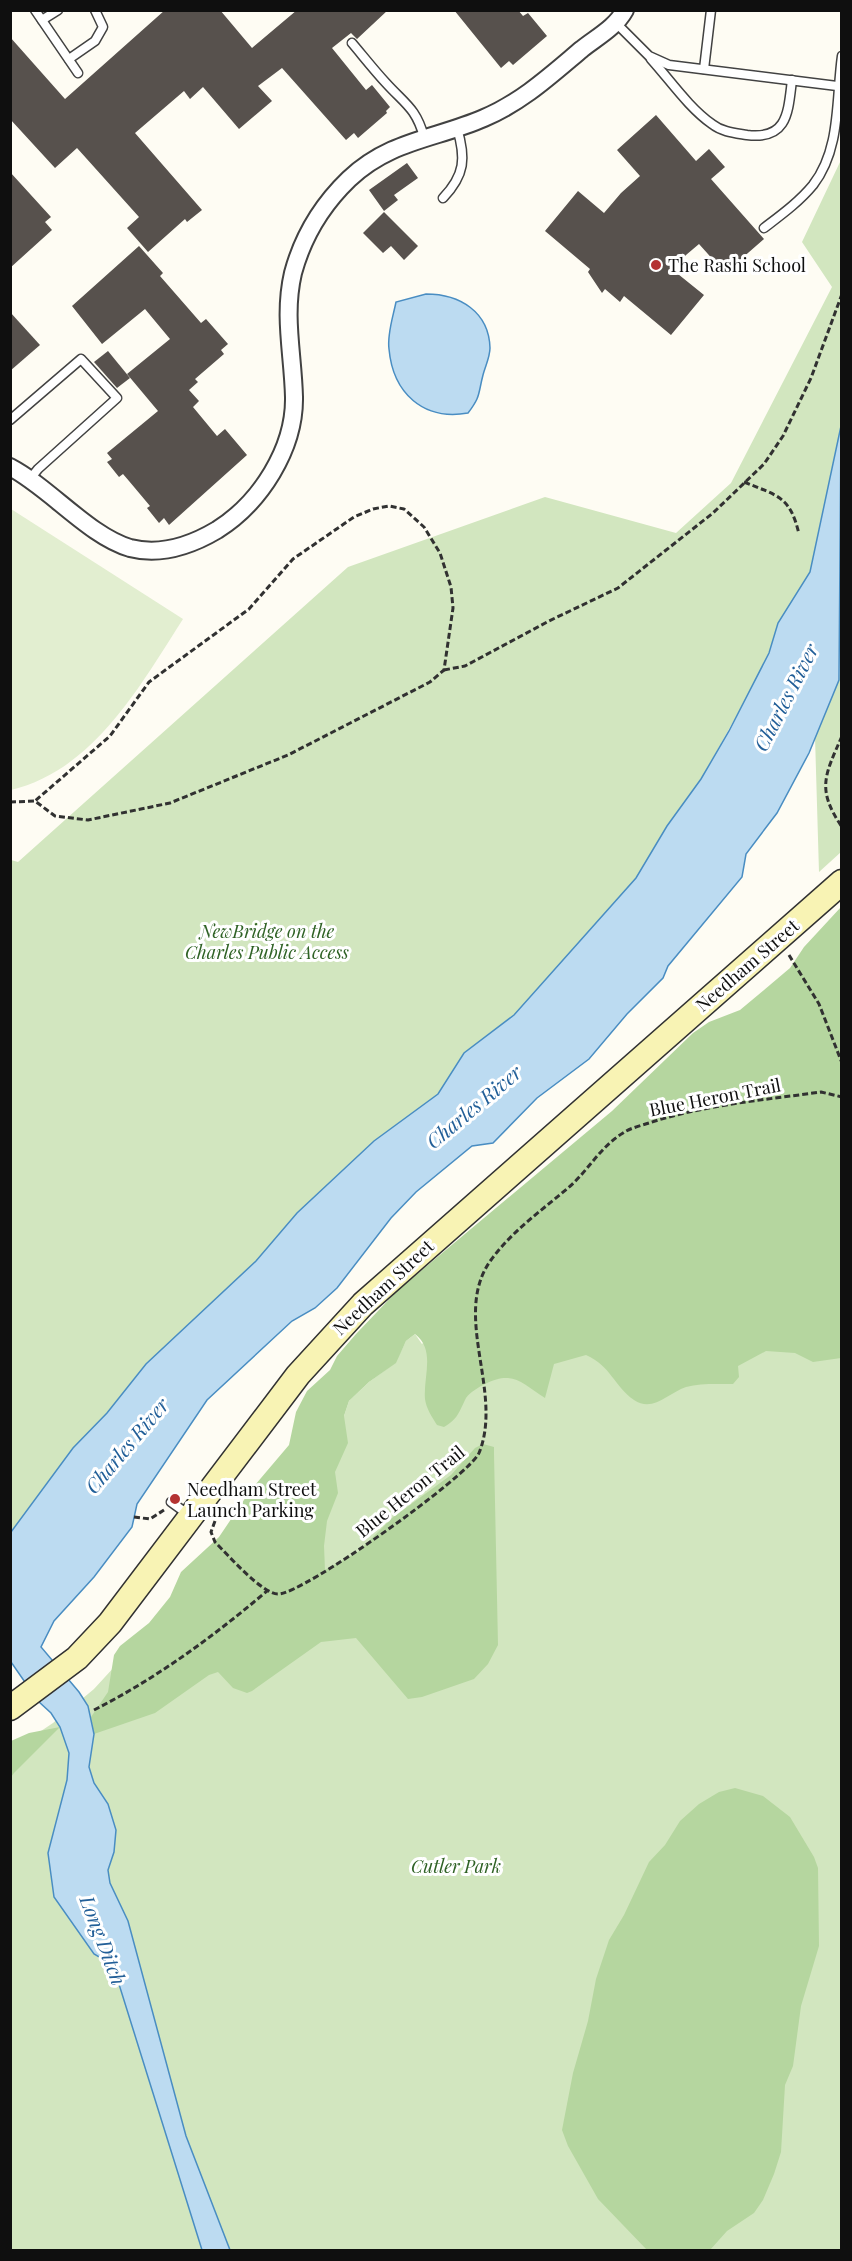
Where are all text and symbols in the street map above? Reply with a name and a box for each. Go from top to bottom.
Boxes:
place label: The Rashi School [668,253,806,277]
marker: The Rashi School [649,258,663,272]
water label: Charles River [746,637,824,755]
street label: Needham Street [690,913,804,1017]
park label: NewBridge on the Charles Public Access [185,919,349,964]
water label: Charles River [420,1057,528,1154]
street label: Blue Heron Trail [647,1072,783,1122]
street label: Needham Street [327,1234,439,1340]
water label: Charles River [78,1390,175,1498]
street label: Blue Heron Trail [351,1440,469,1542]
place label: Needham Street Launch Parking [187,1477,317,1522]
marker: Needham Street Launch Parking [168,1492,182,1506]
park label: Cutler Park [411,1854,501,1878]
water label: Long Ditch [74,1890,133,1989]

